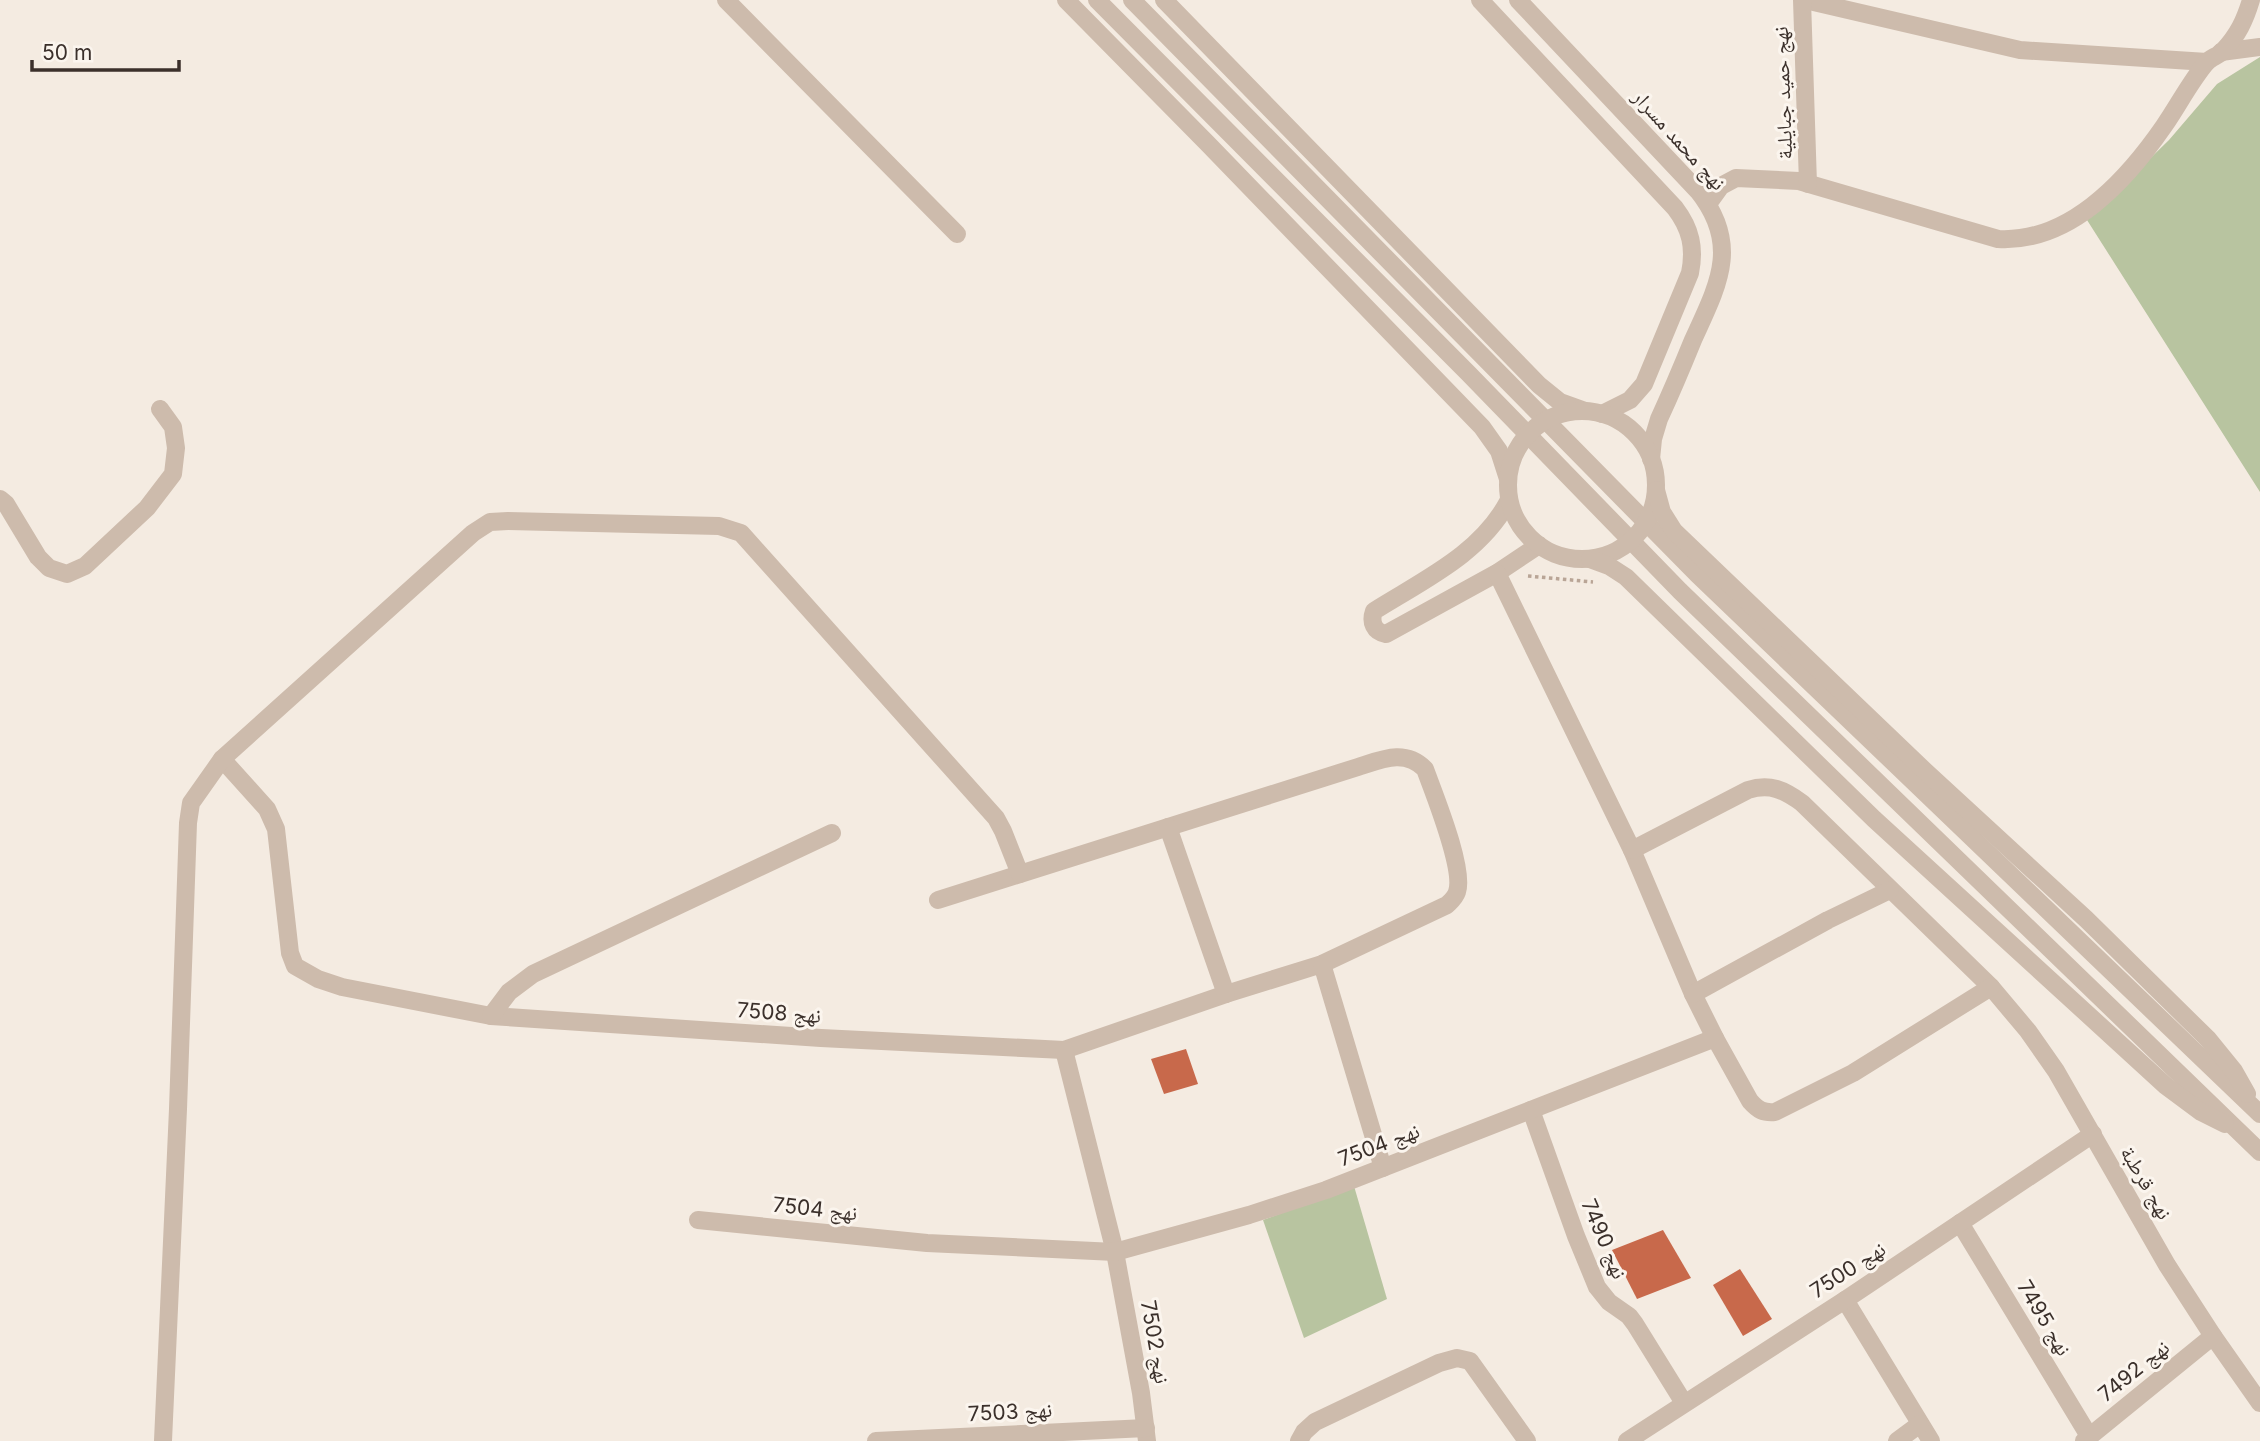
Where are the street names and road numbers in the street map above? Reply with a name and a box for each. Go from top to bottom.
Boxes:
street label: نهج حميد جبايلية [1768,26,1798,160]
street label: نهج محمد مسرار [1626,83,1731,196]
street label: نهج 7508 [736,997,822,1029]
street label: نهج 7504 [1335,1118,1423,1172]
street label: نهج قرطبة [2115,1142,2177,1224]
street label: نهج 7504 [771,1192,859,1226]
street label: نهج 7490 [1576,1195,1632,1283]
street label: نهج 7500 [1805,1236,1891,1304]
street label: نهج 7495 [2011,1275,2077,1361]
street label: نهج 7502 [1135,1298,1175,1386]
street label: نهج 7492 [2093,1335,2175,1407]
street label: نهج 7503 [967,1397,1053,1427]

